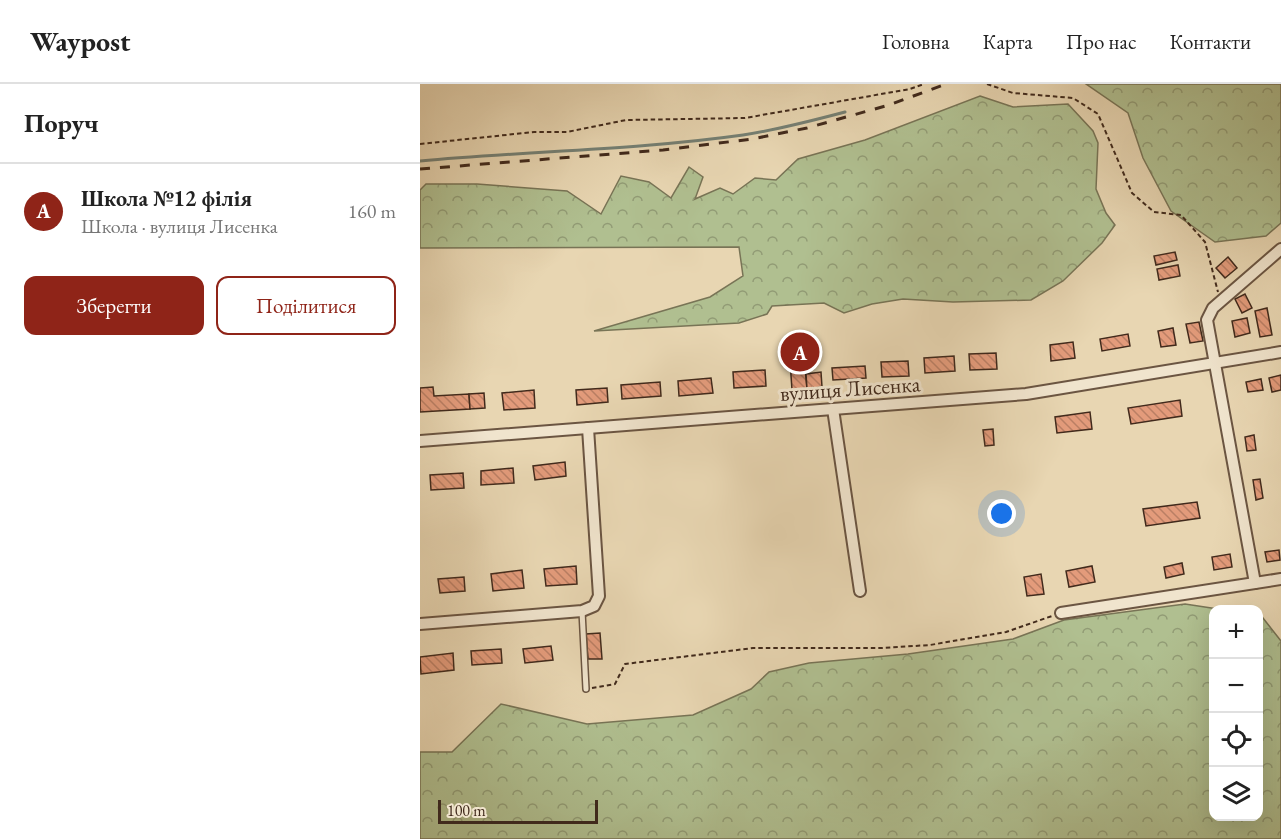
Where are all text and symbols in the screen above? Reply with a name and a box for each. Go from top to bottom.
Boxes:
text: Waypost [30,23,131,59]
text: Головна [882,28,950,55]
text: Карта [983,28,1033,55]
text: Про нас [1066,28,1136,55]
text: Контакти [1169,28,1251,55]
text: Поруч [24,106,99,140]
text: Школа №12 філія [81,184,252,213]
text: A [36,198,51,224]
text: 160 m [348,198,396,224]
text: Школа · вулиця Лисенка [81,213,278,239]
button: Зберегти [24,276,204,335]
button: Поділитися [216,276,396,335]
pin: A [780,330,820,374]
street label: вулиця Лисенка [779,369,921,408]
your location [987,499,1016,528]
map controls [1209,605,1263,821]
button: + [1209,605,1263,659]
button: − [1209,659,1263,713]
button: locate [1209,713,1263,767]
button: layers [1209,767,1263,821]
scale bar [438,797,598,824]
text: 100 m [447,800,486,821]

